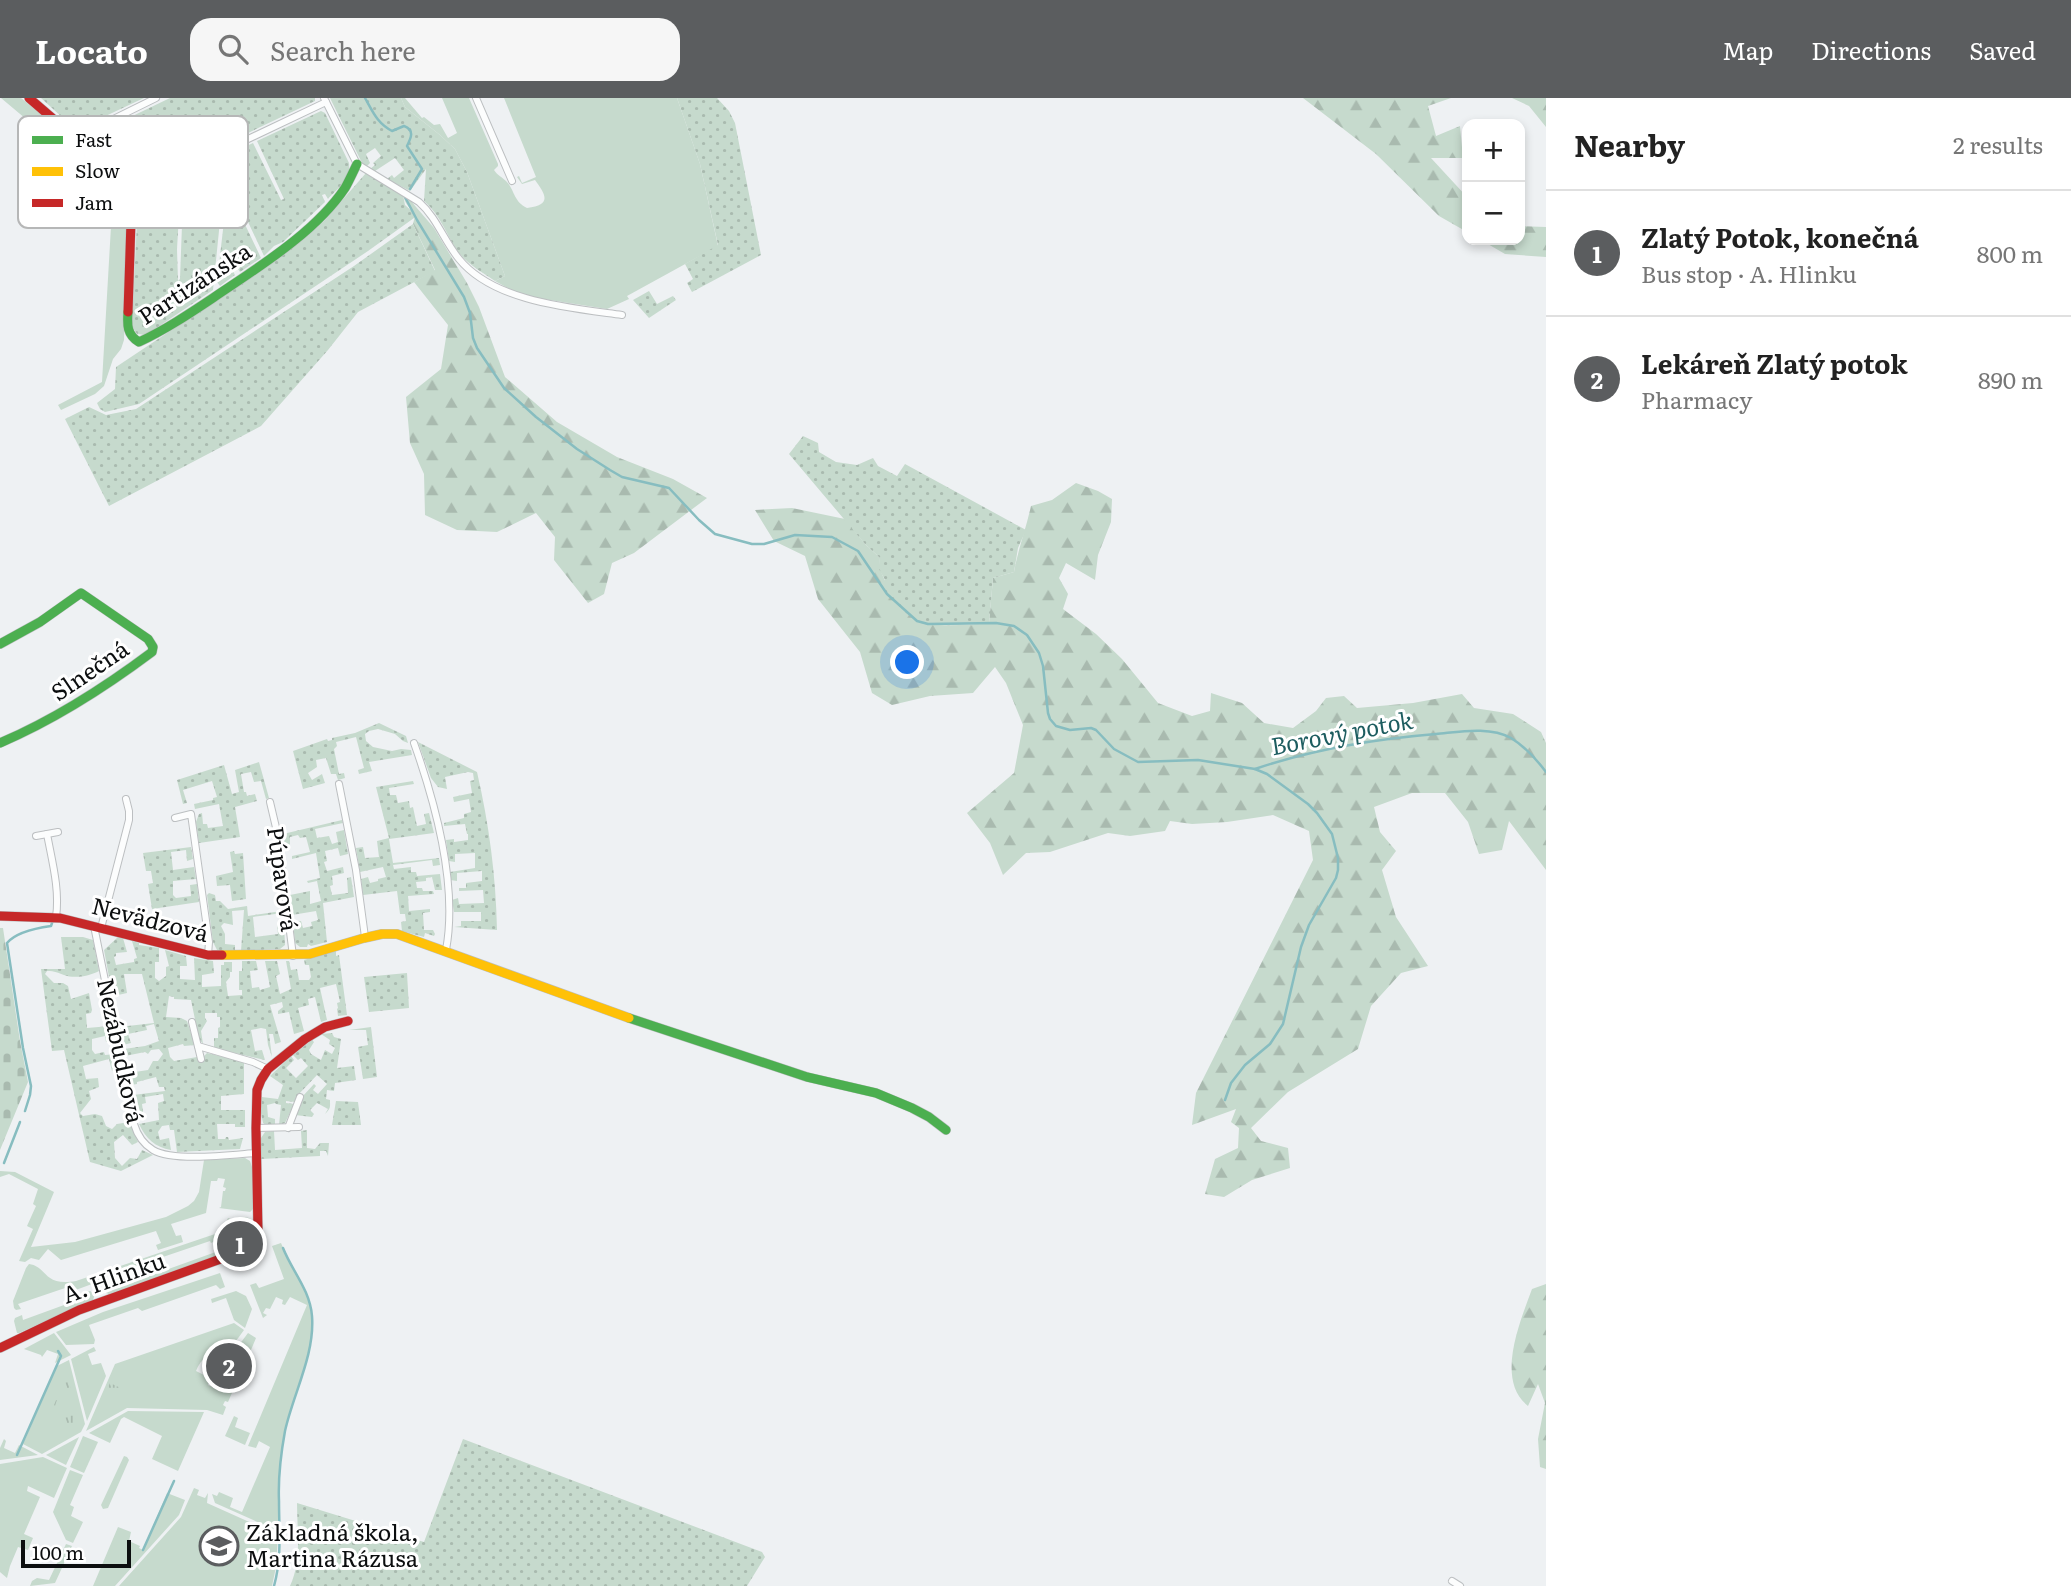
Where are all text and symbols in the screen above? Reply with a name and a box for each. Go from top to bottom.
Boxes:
search box [190,18,680,81]
text: Locato [35,25,148,74]
icon: search [214,30,252,68]
text: Search here [270,30,416,69]
text: Map [1722,32,1773,67]
text: Directions [1811,32,1931,67]
text: Saved [1969,32,2036,67]
legend [18,116,248,228]
map controls [1462,119,1525,245]
button: + [1462,119,1525,182]
text: Nearby [1574,122,1685,166]
text: Fast [75,125,112,153]
text: 2 results [1953,127,2043,161]
text: Slow [75,156,120,184]
button: − [1462,182,1525,245]
text: Jam [75,188,113,216]
text: Zlatý Potok, konečná [1641,217,1919,256]
street label: Partizánska [131,233,258,332]
text: 1 [1592,236,1602,270]
text: 800 m [1977,236,2043,270]
text: Bus stop · A. Hlinku [1641,256,1857,290]
text: Lekáreň Zlatý potok [1641,343,1908,382]
text: 2 [1591,362,1603,396]
text: 890 m [1978,362,2043,396]
text: Pharmacy [1641,382,1752,416]
street label: Slnečná [43,630,135,708]
your location [890,645,924,679]
water label: Borový potok [1268,700,1416,762]
street label: Púpavová [260,824,308,934]
street label: Nevädzová [89,887,213,949]
street label: Nezábudková [90,975,154,1127]
pin: 1 [217,1218,263,1270]
street label: A. Hlinku [57,1242,170,1310]
pin: 2 [206,1340,252,1392]
place label: Základná škola, Martina Rázusa [246,1514,419,1574]
school or university icon: Základná škola, Martina Rázusa [198,1525,240,1567]
scale bar [21,1537,131,1569]
text: 100 m [32,1538,84,1566]

